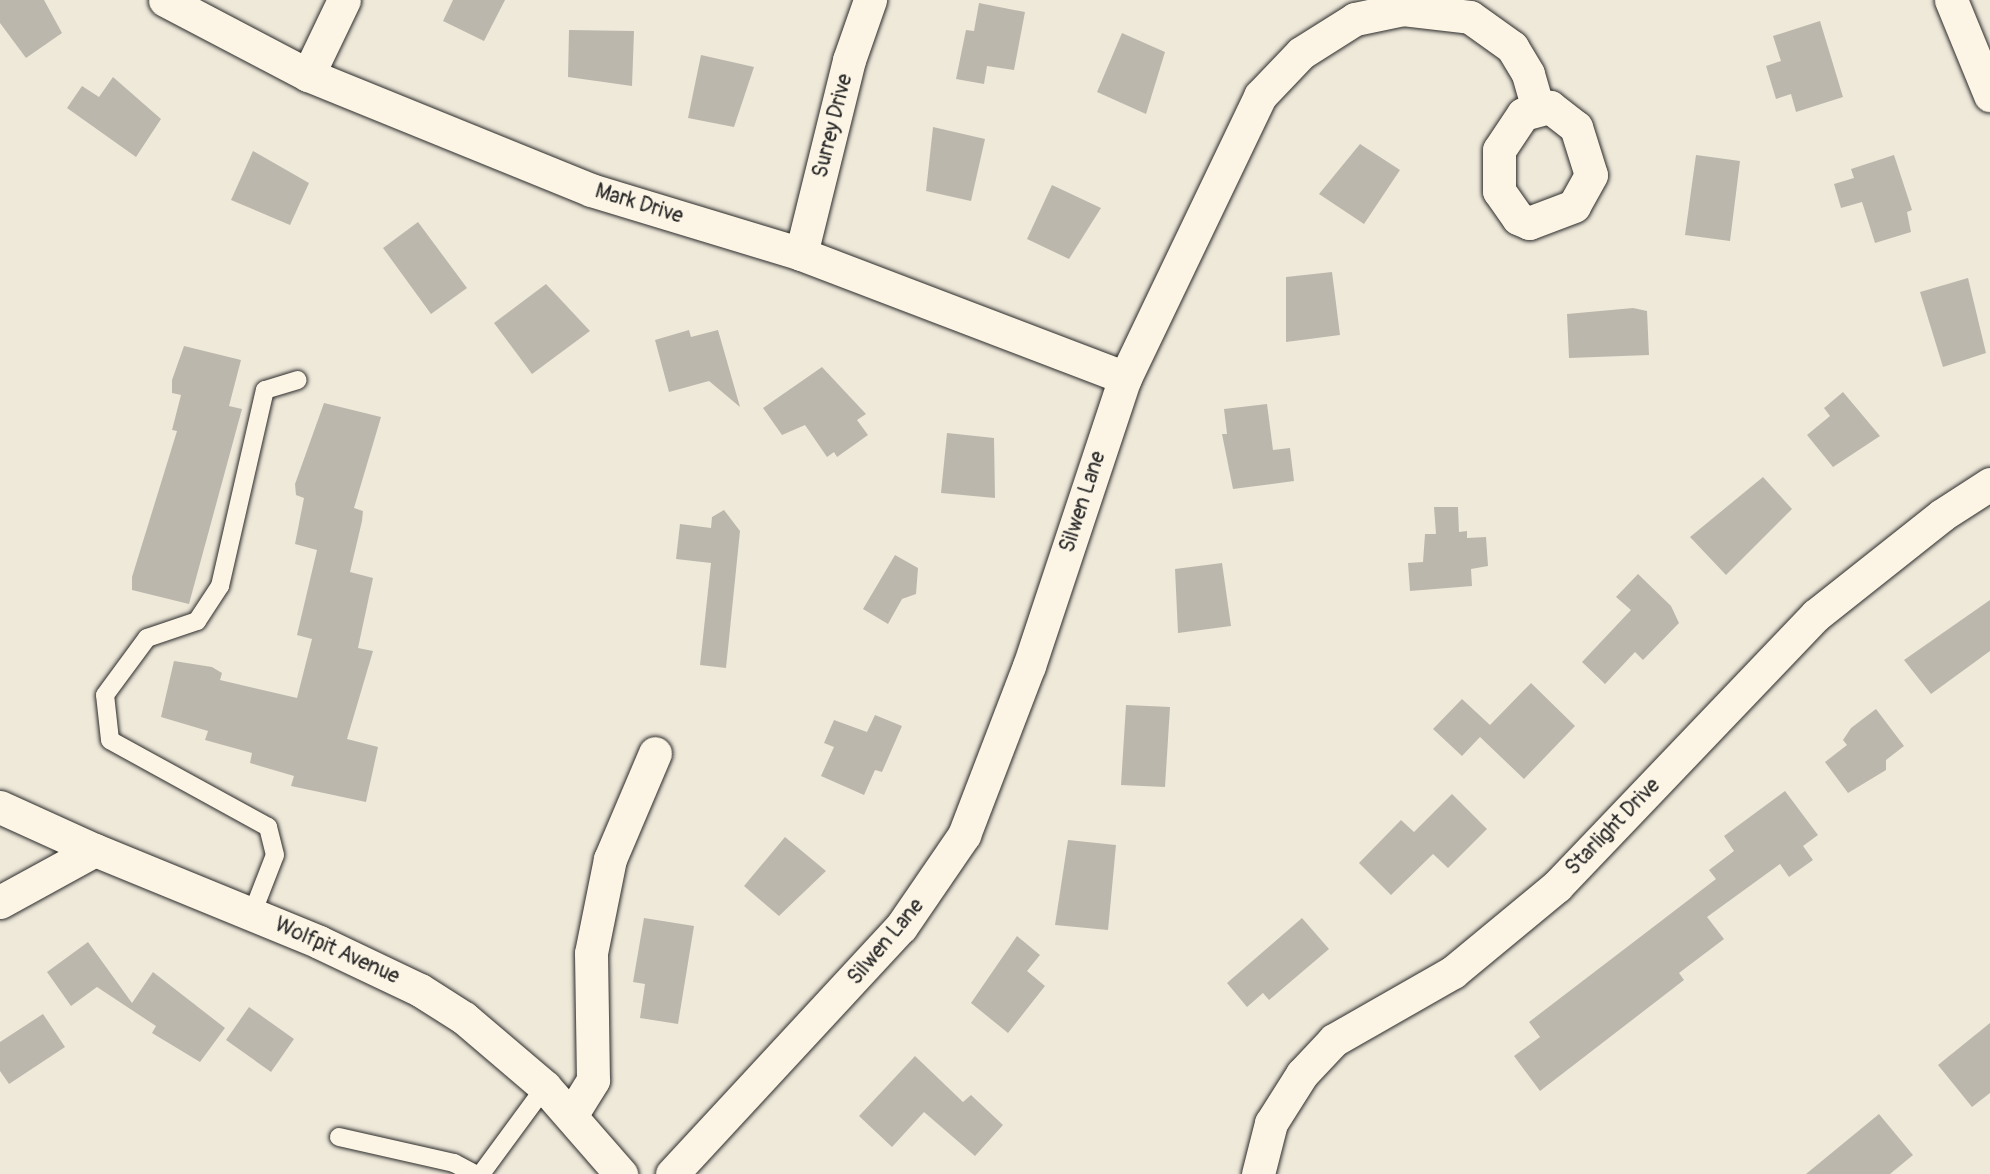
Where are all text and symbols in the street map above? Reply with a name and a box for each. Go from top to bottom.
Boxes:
street label: Surrey Drive [808,71,858,181]
street label: Mark Drive [592,179,686,229]
street label: Silwen Lane [1055,448,1111,556]
street label: Starlight Drive [1560,773,1666,881]
street label: Silwen Lane [843,894,929,990]
street label: Wolfpit Avenue [271,912,403,990]

